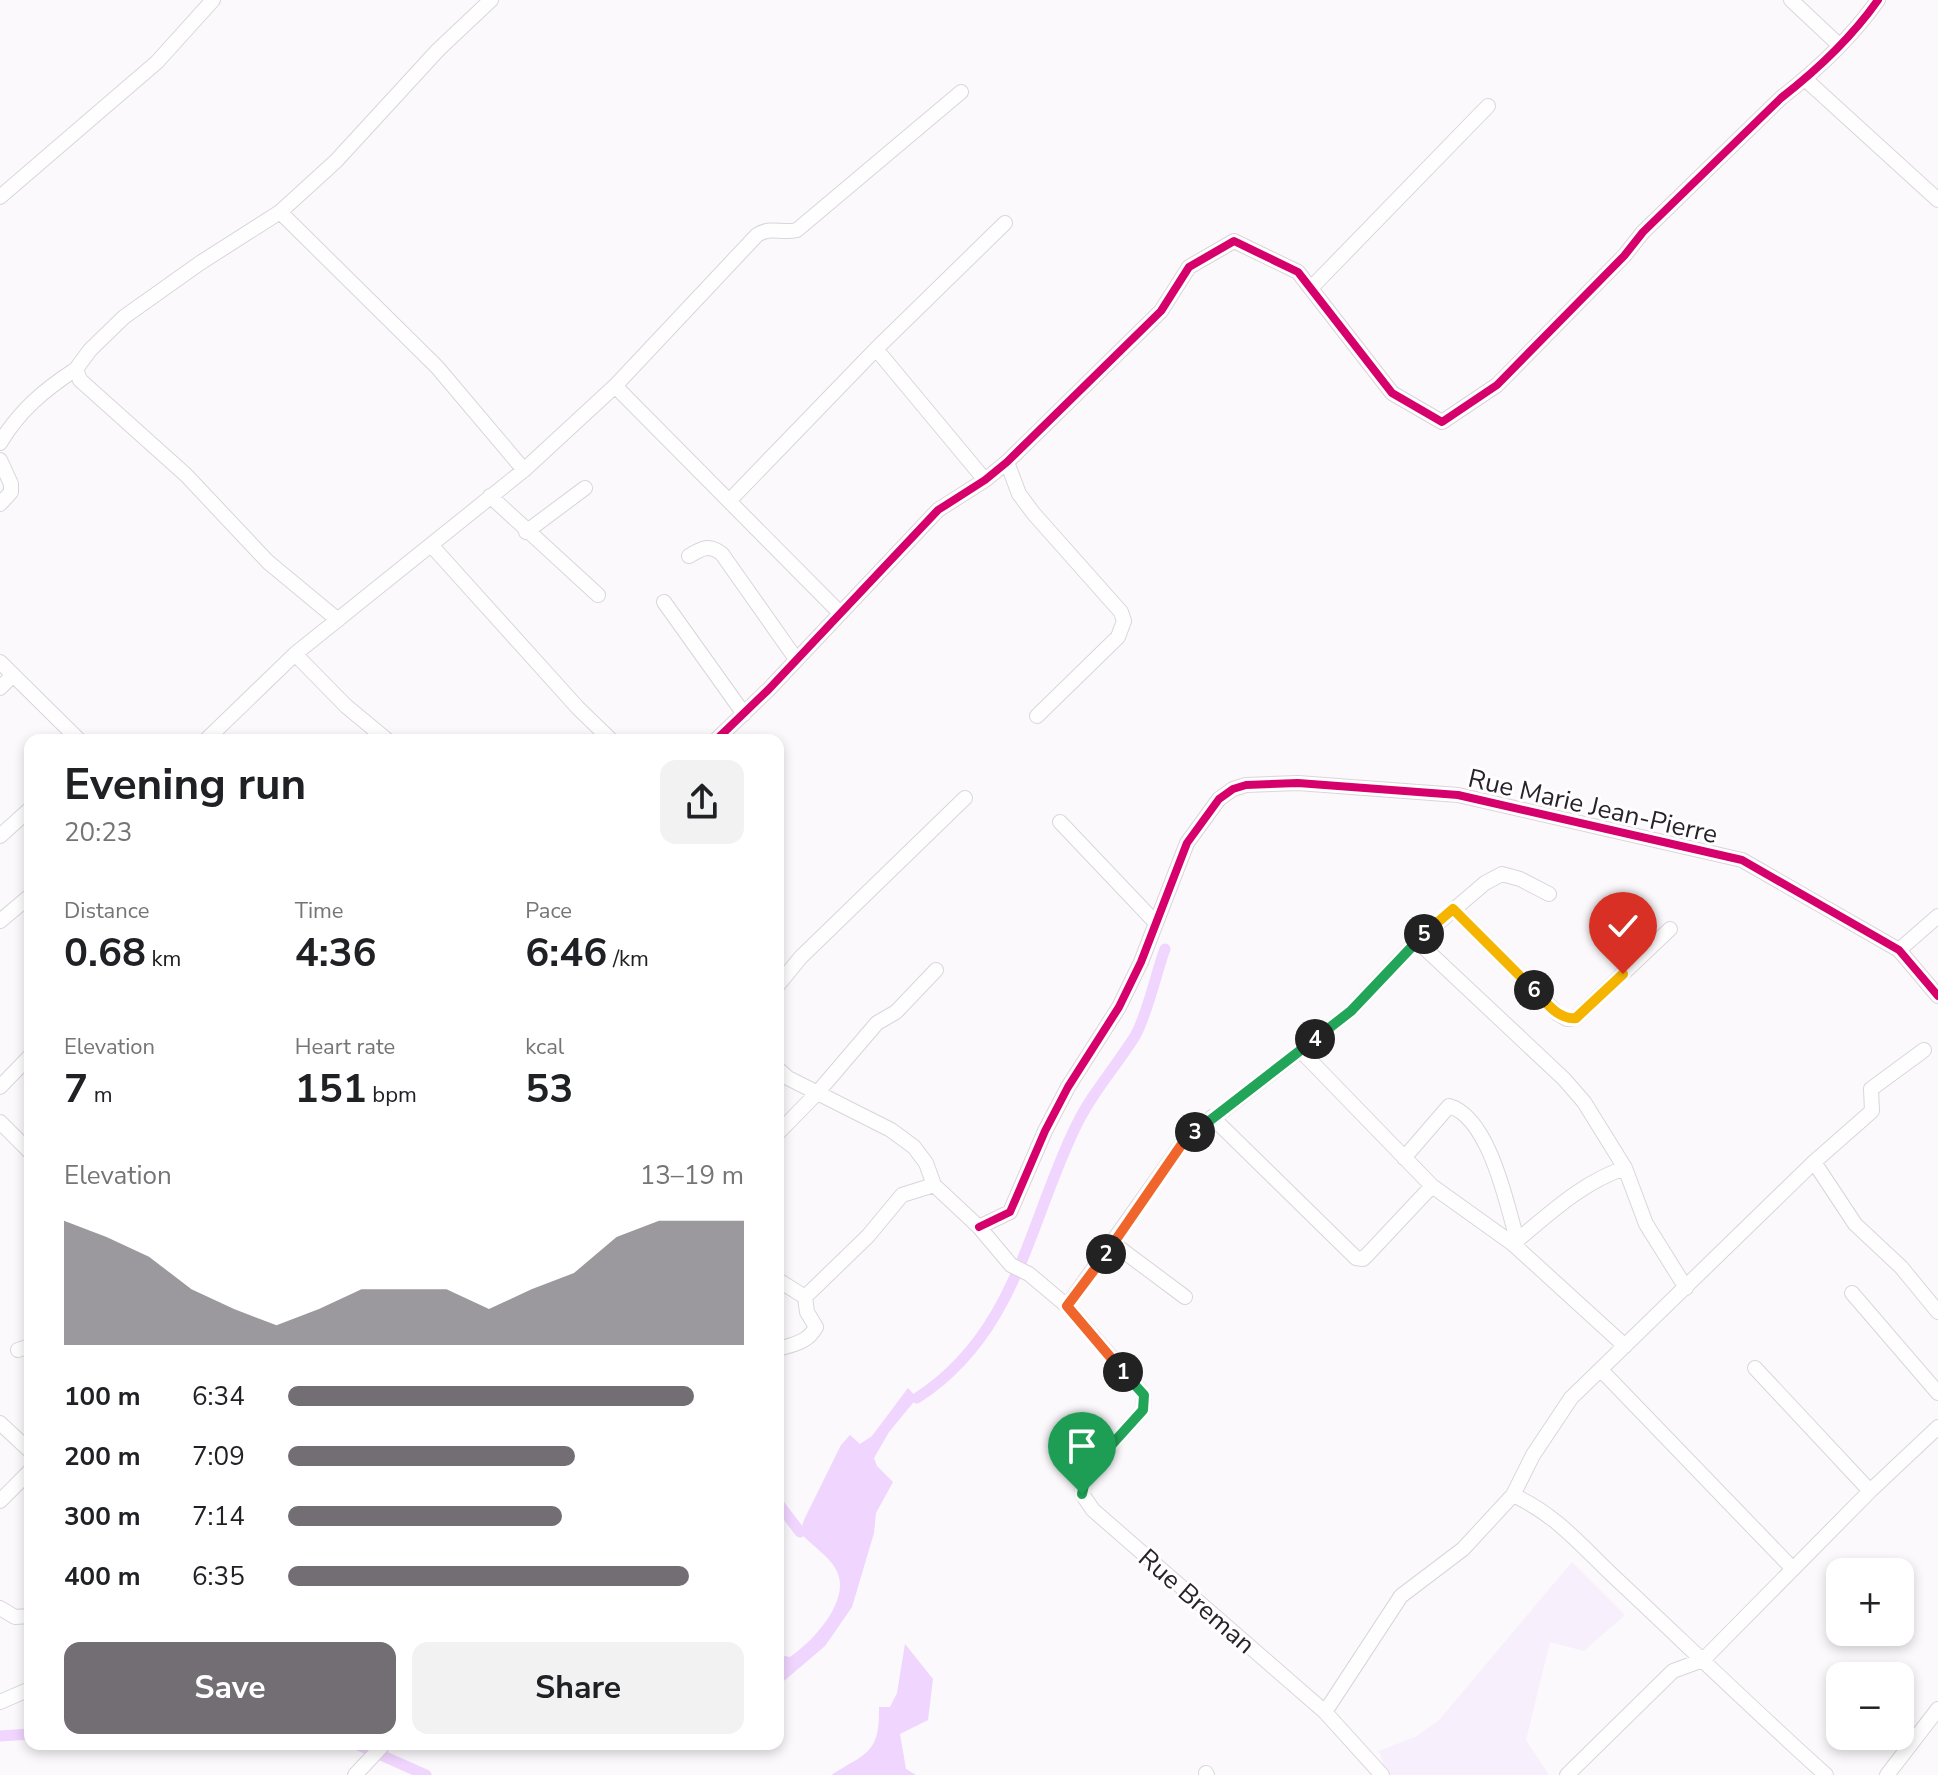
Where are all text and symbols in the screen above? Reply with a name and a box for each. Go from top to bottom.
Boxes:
text: Evening run [64,755,306,815]
button: share [660,760,744,844]
street label: Rue Marie Jean-Pierre [1465,761,1721,852]
text: 20:23 [64,815,132,850]
pin [1589,892,1657,974]
text: Distance [64,896,149,926]
text: Time [295,896,344,926]
text: Pace [525,896,572,926]
icon: check [1601,904,1645,948]
pin: 5 [1404,914,1444,954]
text: 5 [1417,919,1431,949]
text: 0.68 [64,926,146,980]
text: 4:36 [295,926,377,980]
text: 6:46 [525,926,607,980]
text: km [146,944,181,974]
text: /km [607,944,649,974]
pin: 6 [1514,970,1554,1010]
text: 6 [1527,975,1541,1005]
pin: 4 [1295,1019,1335,1059]
text: 4 [1308,1024,1322,1054]
text: Elevation [64,1032,155,1062]
text: Heart rate [295,1032,395,1062]
text: kcal [525,1032,564,1062]
text: 7 [64,1062,88,1116]
text: 151 [295,1062,367,1116]
text: 53 [525,1062,573,1116]
text: m [88,1080,113,1110]
text: bpm [367,1080,417,1110]
pin: 3 [1175,1112,1215,1152]
text: 3 [1188,1117,1202,1147]
text: Elevation [64,1158,172,1193]
text: 13–19 m [640,1158,744,1193]
pin: 2 [1086,1234,1126,1274]
text: 2 [1099,1239,1113,1269]
pin: 1 [1103,1352,1143,1392]
text: 1 [1116,1357,1130,1387]
text: 100 m [64,1379,141,1414]
text: 6:34 [192,1379,245,1414]
pin [1048,1412,1116,1494]
icon: arrive [1060,1424,1104,1468]
text: 200 m [64,1439,141,1474]
text: 7:09 [192,1439,245,1474]
text: 300 m [64,1499,141,1534]
text: 7:14 [192,1499,245,1534]
street label: Rue Breman [1131,1541,1262,1662]
map controls [1826,1558,1914,1750]
button: + [1826,1558,1914,1646]
text: 400 m [64,1559,141,1594]
text: 6:35 [192,1559,245,1594]
button: Save [64,1642,396,1734]
button: Share [412,1642,744,1734]
button: − [1826,1662,1914,1750]

